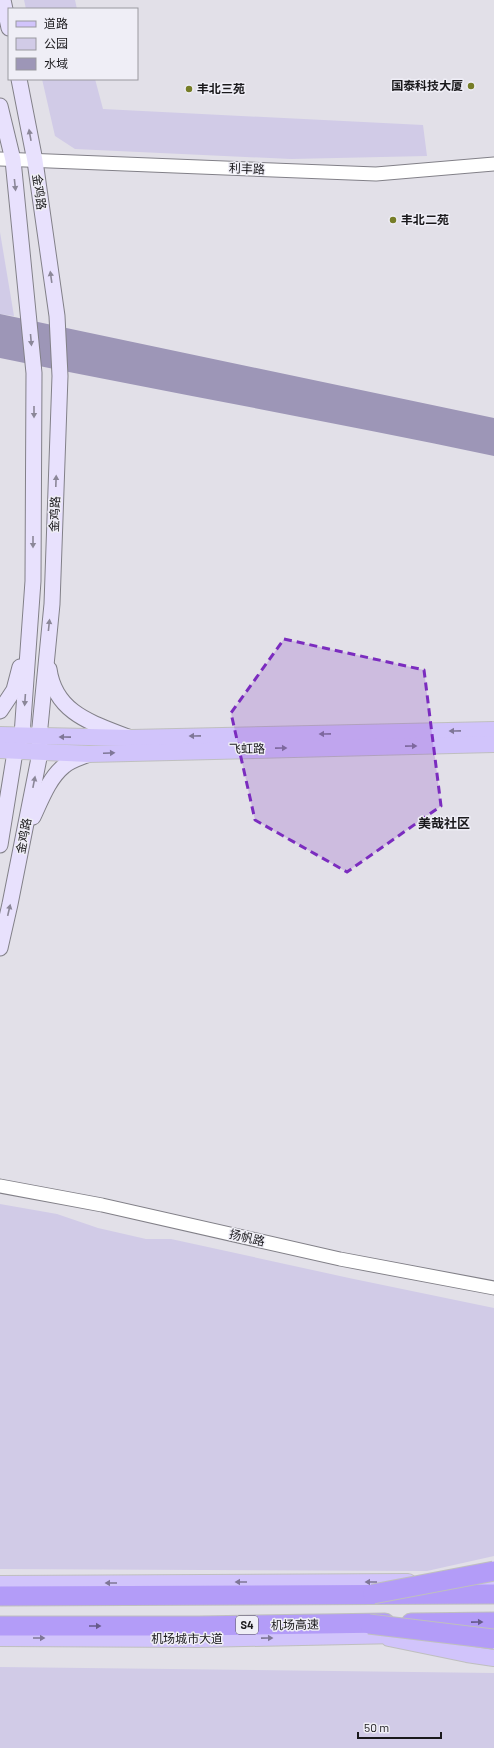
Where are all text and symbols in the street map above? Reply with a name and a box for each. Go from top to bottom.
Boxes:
legend [8,8,138,80]
text: 道路 [44,16,68,30]
text: 公园 [44,36,68,50]
text: 水域 [44,56,68,70]
place label: 国泰科技大厦 [391,78,463,92]
place label: 丰北三苑 [197,81,245,95]
marker: 国泰科技大厦 [466,81,476,91]
marker: 丰北三苑 [184,84,194,94]
one-way arrow [27,129,33,141]
street label: 利丰路 [229,160,265,176]
street label: 金鸡路 [31,173,49,211]
one-way arrow [12,179,19,191]
place label: 丰北二苑 [401,212,449,226]
marker: 丰北二苑 [388,215,398,225]
one-way arrow [48,271,54,283]
one-way arrow [28,334,34,346]
one-way arrow [31,406,37,419]
one-way arrow [53,474,59,487]
street label: 金鸡路 [46,496,62,532]
one-way arrow [30,536,36,549]
one-way arrow [46,619,53,631]
one-way arrow [21,694,28,706]
one-way arrow [448,728,461,734]
one-way arrow [318,731,331,737]
one-way arrow [189,733,201,740]
one-way arrow [58,734,71,740]
street label: 飞虹路 [229,741,265,755]
one-way arrow [405,742,417,749]
one-way arrow [275,745,288,751]
one-way arrow [103,750,116,756]
one-way arrow [32,776,38,788]
district label: 美哉社区 [418,815,470,831]
street label: 金鸡路 [13,817,33,855]
one-way arrow [6,903,12,915]
street label: 扬帆路 [228,1226,266,1248]
one-way arrow [234,1579,247,1585]
one-way arrow [364,1579,377,1585]
one-way arrow [104,1580,117,1586]
road number: S4 [236,1616,258,1634]
street label: 机场高速 [271,1617,319,1631]
one-way arrow [471,1619,484,1625]
one-way arrow [89,1623,102,1629]
street label: 机场城市大道 [151,1631,223,1645]
one-way arrow [261,1634,273,1641]
one-way arrow [33,1635,46,1641]
scale bar [358,1714,441,1740]
text: 50 m [364,1720,389,1734]

